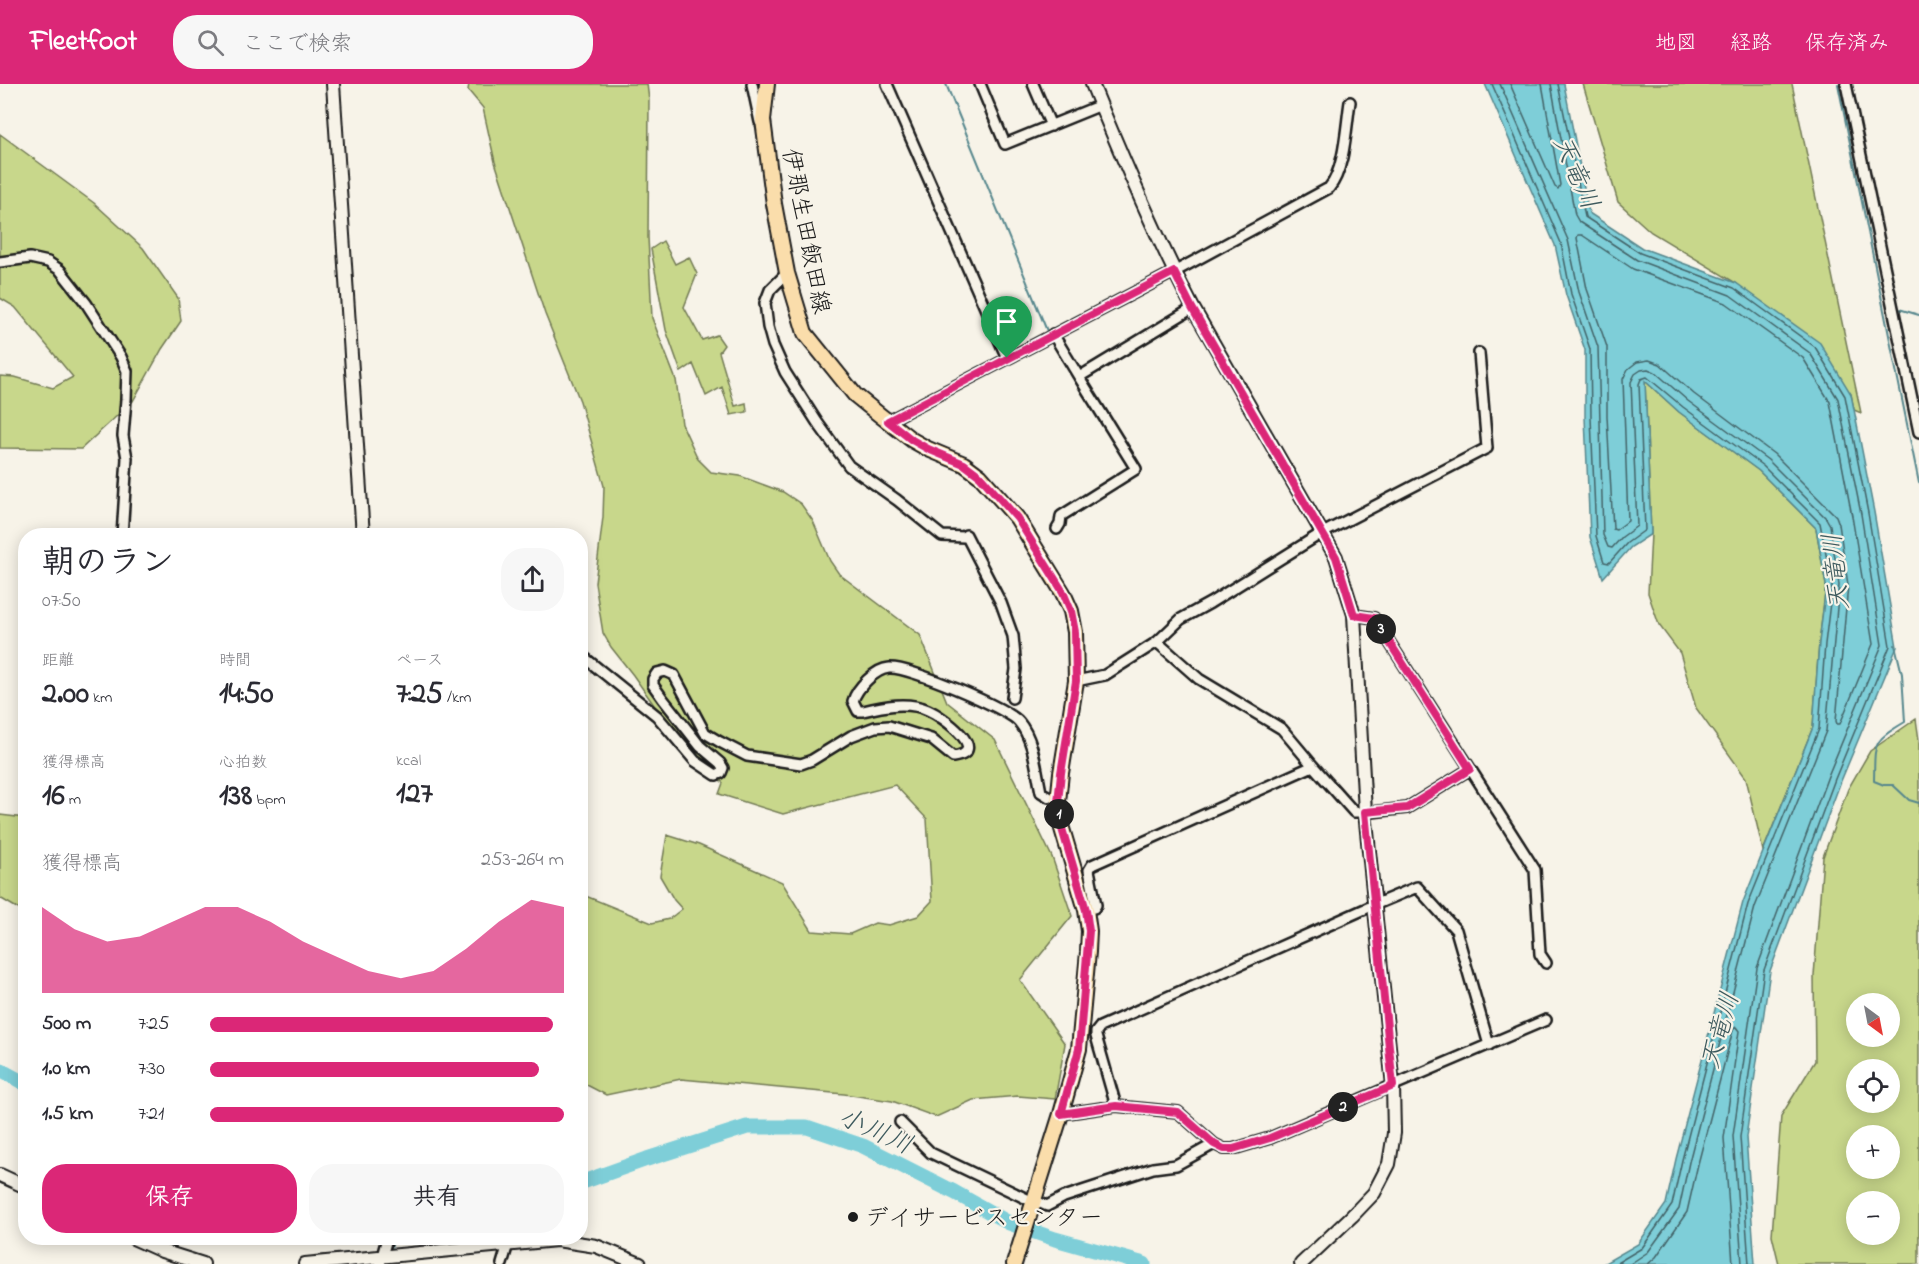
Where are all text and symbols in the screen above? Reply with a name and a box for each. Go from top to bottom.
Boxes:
search box [173,15,593,69]
text: Fleetfoot [30,22,137,63]
icon: search [194,26,227,59]
text: ここで検索 [242,29,352,61]
text: 地図 [1655,29,1697,59]
text: 経路 [1730,29,1772,59]
text: 保存済み [1805,29,1889,59]
water label: 天竜川 [1541,130,1607,217]
street label: 伊那生田飯田線 [771,146,838,317]
pin [981,296,1032,358]
icon: arrive [990,305,1023,338]
water label: 天竜川 [1815,531,1861,612]
text: 朝のラン [42,540,174,588]
button: share [501,548,564,611]
text: 07:50 [42,587,81,616]
pin: 3 [1366,614,1396,644]
text: 3 [1378,617,1384,641]
text: 距離 [42,649,74,673]
text: 時間 [219,649,251,673]
text: ペース [396,649,443,673]
text: 2.00 [42,673,89,717]
text: 14:50 [219,673,274,717]
text: 7:25 [396,673,443,717]
text: km [89,686,112,710]
text: /km [443,686,471,710]
text: kcal [396,749,421,773]
text: 獲得標高 [42,751,106,775]
text: 心拍数 [219,751,267,775]
text: 127 [396,773,433,817]
text: 16 [42,775,65,819]
text: 138 [219,775,252,819]
text: m [65,788,81,812]
text: bpm [252,788,286,812]
pin: 1 [1044,799,1074,829]
text: 1 [1056,802,1062,826]
text: 253–264 m [481,846,564,875]
text: 獲得標高 [42,850,122,879]
water label: 天竜川 [1693,988,1751,1074]
north arrow [1846,993,1900,1047]
map controls [1846,993,1900,1245]
text: 500 m [42,1010,91,1039]
text: 7:25 [138,1010,169,1039]
text: 1.0 km [42,1055,90,1084]
text: 7:30 [138,1055,165,1084]
button: locate [1846,1059,1900,1113]
pin: 2 [1328,1092,1358,1122]
text: 2 [1339,1095,1347,1119]
text: 1.5 km [42,1100,93,1129]
text: 7:21 [138,1100,164,1129]
water label: 小川川 [831,1100,918,1166]
button: + [1846,1125,1900,1179]
button: 保存 [42,1164,297,1233]
button: 共有 [309,1164,564,1233]
button: − [1846,1191,1900,1245]
place label: デイサービスセンター [865,1202,1103,1237]
marker: デイサービスセンター [846,1210,860,1224]

